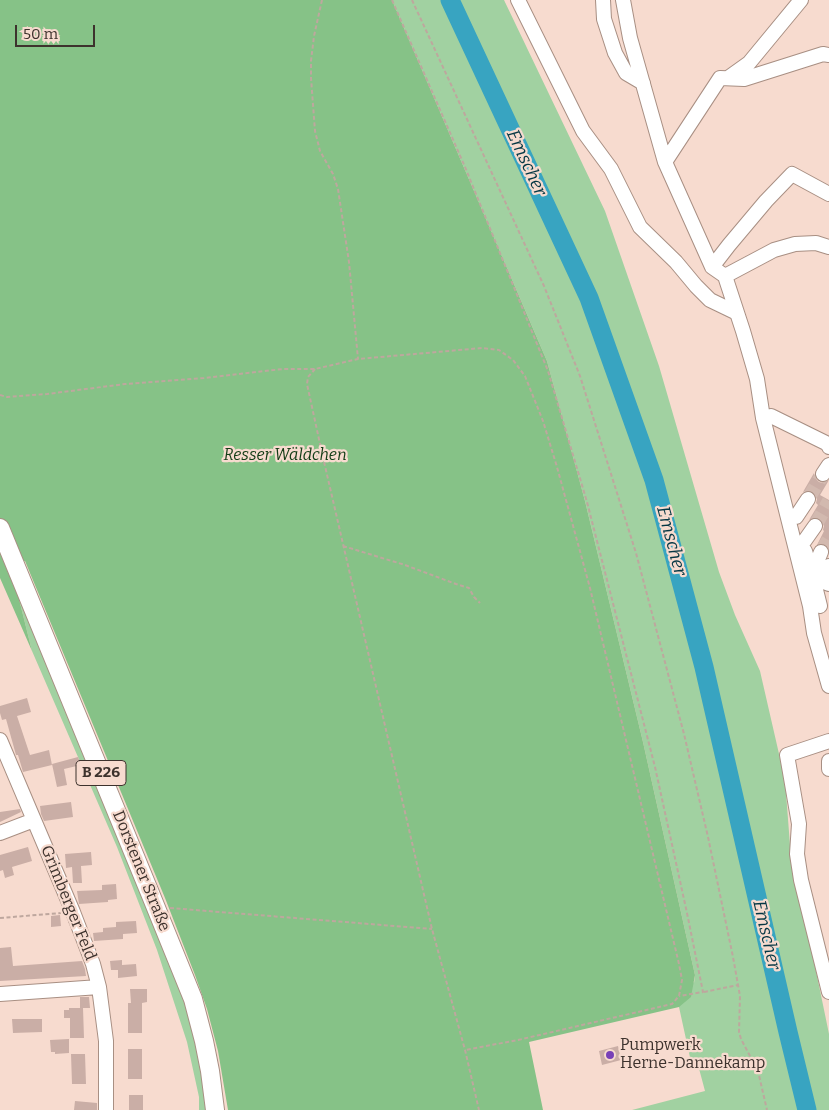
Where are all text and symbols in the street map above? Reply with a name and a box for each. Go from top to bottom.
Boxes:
scale bar [18,15,98,47]
text: 50 m [23,25,58,43]
water label: Emscher [501,126,551,200]
park label: Resser Wäldchen [223,446,347,466]
water label: Emscher [651,504,691,578]
road number: B 226 [76,760,126,786]
street label: Dorstener Straße [108,808,174,934]
street label: Grimberger Feld [36,843,100,963]
water label: Emscher [748,898,784,972]
place label: Pumpwerk Herne-Dannekamp [620,1036,765,1074]
marker: Pumpwerk Herne-Dannekamp [604,1049,616,1061]

